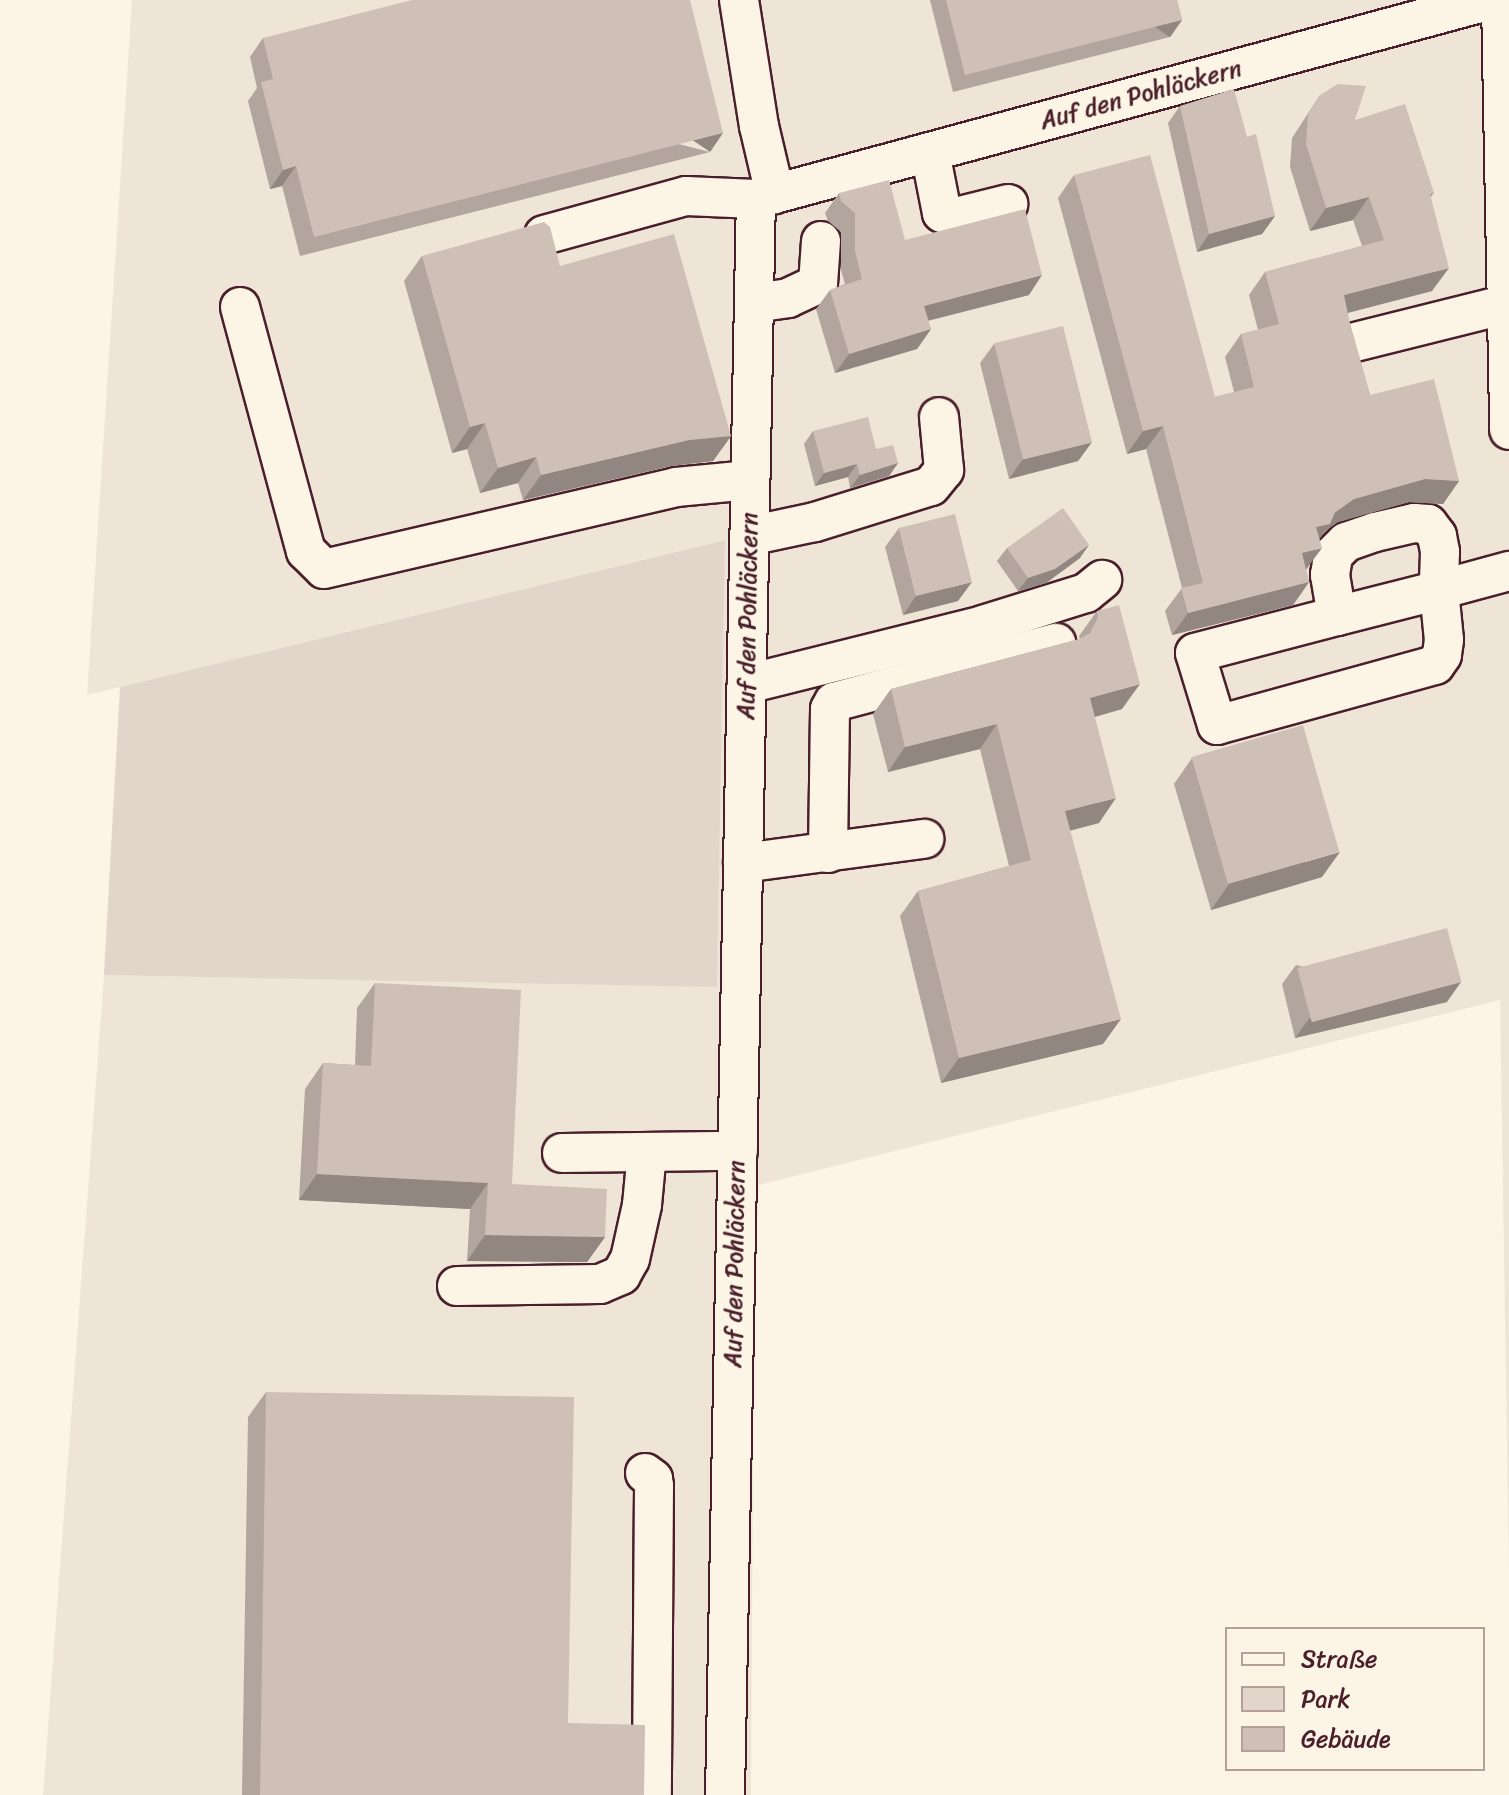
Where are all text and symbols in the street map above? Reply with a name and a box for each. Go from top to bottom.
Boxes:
street label: Auf den Pohläckern [1037,54,1245,136]
street label: Auf den Pohläckern [732,512,764,720]
street label: Auf den Pohläckern [719,1160,751,1368]
legend [1225,1627,1485,1771]
text: Straße [1301,1638,1377,1680]
text: Park [1301,1678,1350,1720]
text: Gebäude [1301,1718,1391,1760]

